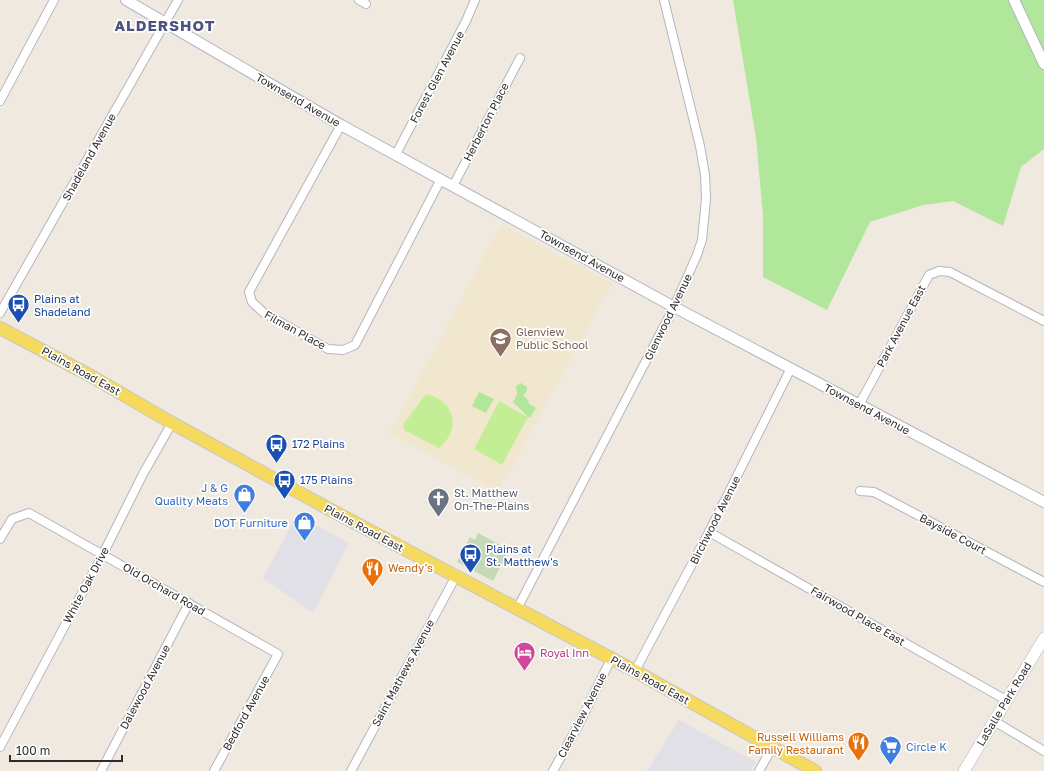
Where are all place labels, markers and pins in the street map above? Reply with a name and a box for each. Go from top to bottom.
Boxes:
bus stop icon: Plains at Shadeland [6,292,32,325]
place label: Plains at Shadeland [34,292,90,318]
school or university icon: Glenview Public School [488,325,514,358]
place label: Glenview Public School [516,325,589,351]
bus stop icon: 172 Plains [263,431,289,464]
place label: 172 Plains [292,437,345,450]
bus stop icon: 175 Plains [272,467,298,500]
place label: 175 Plains [300,473,353,486]
place label: J & G Quality Meats [155,481,228,507]
shop icon: J & G Quality Meats [231,481,257,514]
church icon: St. Matthew On-The-Plains [425,486,451,519]
place label: St. Matthew On-The-Plains [454,486,530,512]
shop icon: DOT Furniture [291,510,317,543]
place label: DOT Furniture [214,516,288,529]
bus stop icon: Plains at St. Matthew's [458,542,484,575]
place label: Plains at St. Matthew's [486,542,559,568]
restaurant icon: Wendy's [359,555,385,588]
place label: Wendy's [388,561,433,574]
hotel icon: Royal Inn [512,640,538,673]
place label: Royal Inn [540,646,589,659]
place label: Russell Williams Family Restaurant [748,730,844,756]
restaurant icon: Russell Williams Family Restaurant [846,730,872,763]
supermarket icon: Circle K [877,734,903,767]
place label: Circle K [906,740,947,753]

